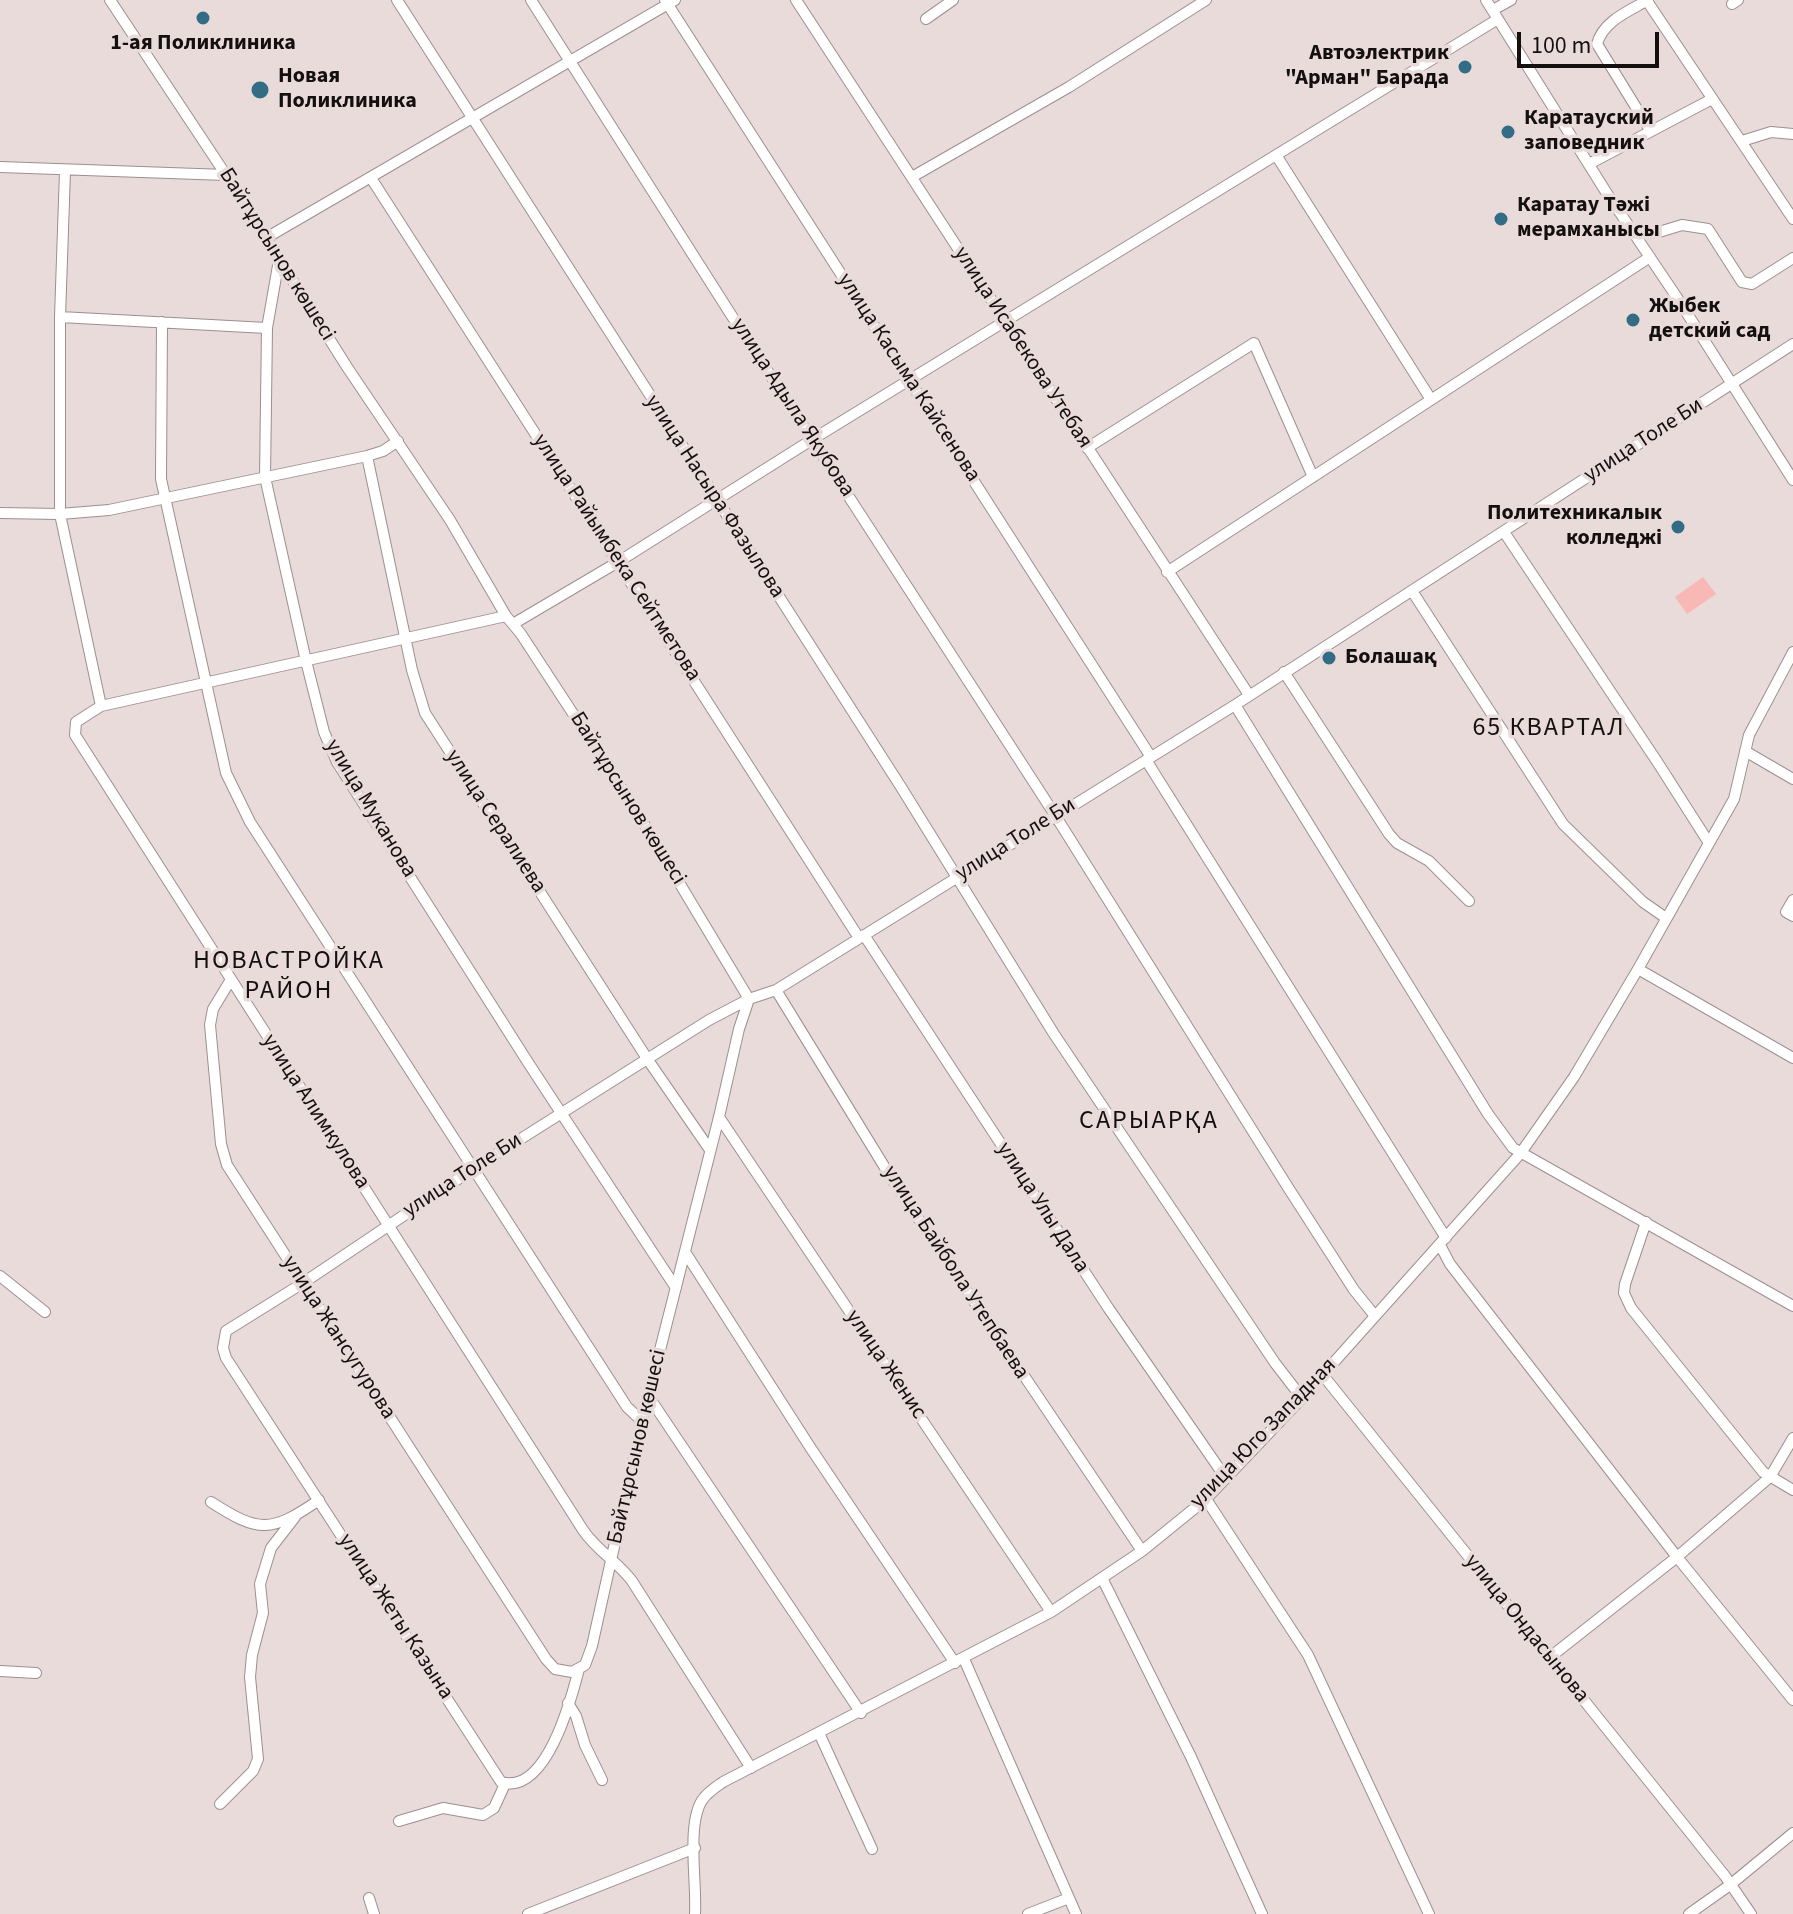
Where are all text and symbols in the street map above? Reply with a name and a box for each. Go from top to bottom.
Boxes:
marker: 1-ая Поликлиника [194,9,212,27]
scale bar [1521,16,1663,66]
text: 100 m [1531,28,1591,63]
place label: 1-ая Поликлиника [110,31,296,57]
place label: Автоэлектрик "Арман" Барада [1285,41,1449,92]
marker: Автоэлектрик "Арман" Барада [1456,58,1474,76]
place label: Новая Поликлиника [278,64,417,116]
marker: Новая Поликлиника [249,79,271,101]
place label: Каратауский заповедник [1524,106,1654,158]
marker: Каратауский заповедник [1499,123,1517,141]
street label: Байтұрсынов көшесі [212,164,340,346]
place label: Каратау Тәжі мерамханысы [1517,193,1660,244]
marker: Каратау Тәжі мерамханысы [1492,210,1510,228]
street label: улица Исабекова Утебая [947,242,1097,454]
street label: улица Касыма Кайсенова [831,269,985,487]
place label: Жыбек детский сад [1649,294,1770,346]
marker: Жыбек детский сад [1624,311,1642,329]
street label: улица Адыла Якубова [724,314,860,502]
street label: улица Насыра Фазылова [638,390,790,604]
street label: улица Толе Би [1580,393,1708,489]
street label: улица Райымбека Сейтметова [526,429,706,687]
place label: Политехникалык колледжі [1487,501,1662,552]
marker: Политехникалык колледжі [1669,518,1687,536]
place label: Болашақ [1345,645,1437,671]
marker: Болашақ [1320,649,1338,667]
street label: Байтұрсынов көшесі [563,708,691,890]
district label: 65 КВАРТАЛ [1472,713,1626,745]
street label: улица Муканова [318,735,422,883]
street label: улица Сералиева [439,745,551,899]
street label: улица Толе Би [951,793,1081,887]
district label: НОВАСТРОЙКА РАЙОН [193,946,385,1008]
street label: улица Алимкулова [255,1030,375,1194]
district label: САРЫАРҚА [1079,1106,1219,1138]
street label: улица Толе Би [399,1128,527,1224]
street label: улица Улы Дала [990,1138,1094,1278]
street label: улица Байбола Утепбаева [876,1161,1034,1385]
street label: улица Жансугурова [275,1251,401,1425]
street label: улица Женис [839,1305,931,1425]
street label: Байтұрсынов көшесі [603,1347,673,1547]
street label: улица Юго Западная [1185,1353,1343,1515]
street label: улица Жеты Казына [332,1529,458,1705]
street label: улица Ондасынова [1458,1549,1594,1709]

